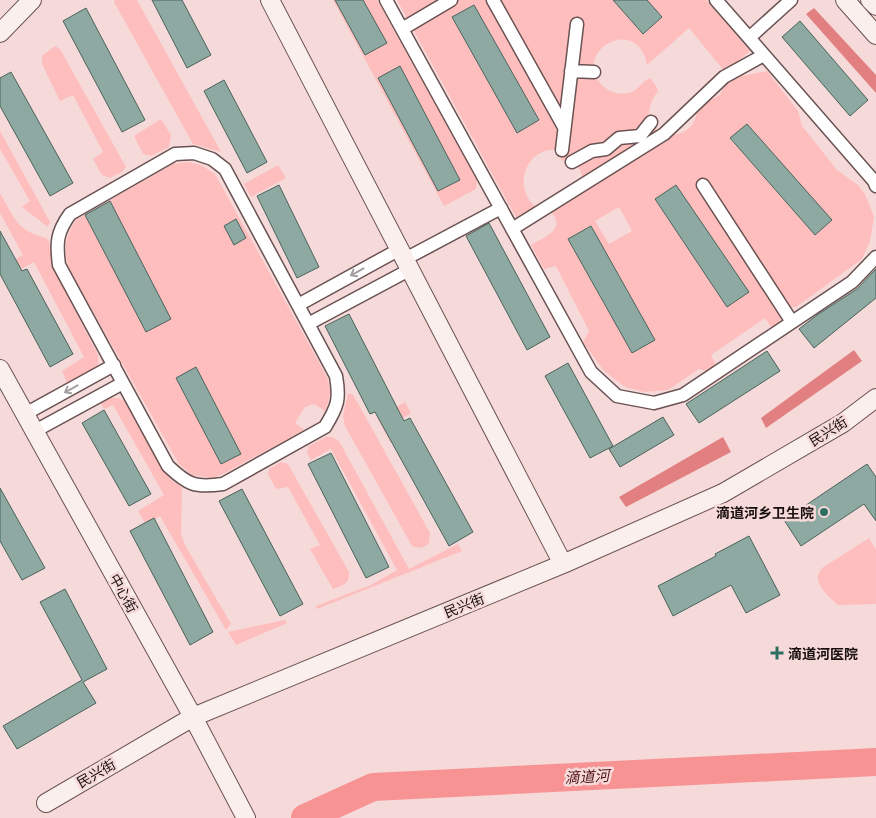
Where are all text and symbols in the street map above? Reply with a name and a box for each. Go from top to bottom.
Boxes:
one-way arrow [350,268,365,278]
one-way arrow [64,384,78,394]
street label: 民兴街 [805,412,851,450]
place label: 滴道河乡卫生院 [716,503,814,522]
marker: 滴道河乡卫生院 [818,506,830,518]
street label: 中心街 [106,570,142,616]
street label: 民兴街 [441,588,487,622]
place label: 滴道河医院 [788,644,858,663]
marker: 滴道河医院 [770,646,784,660]
street label: 民兴街 [73,754,119,792]
water label: 滴道河 [564,765,613,787]

